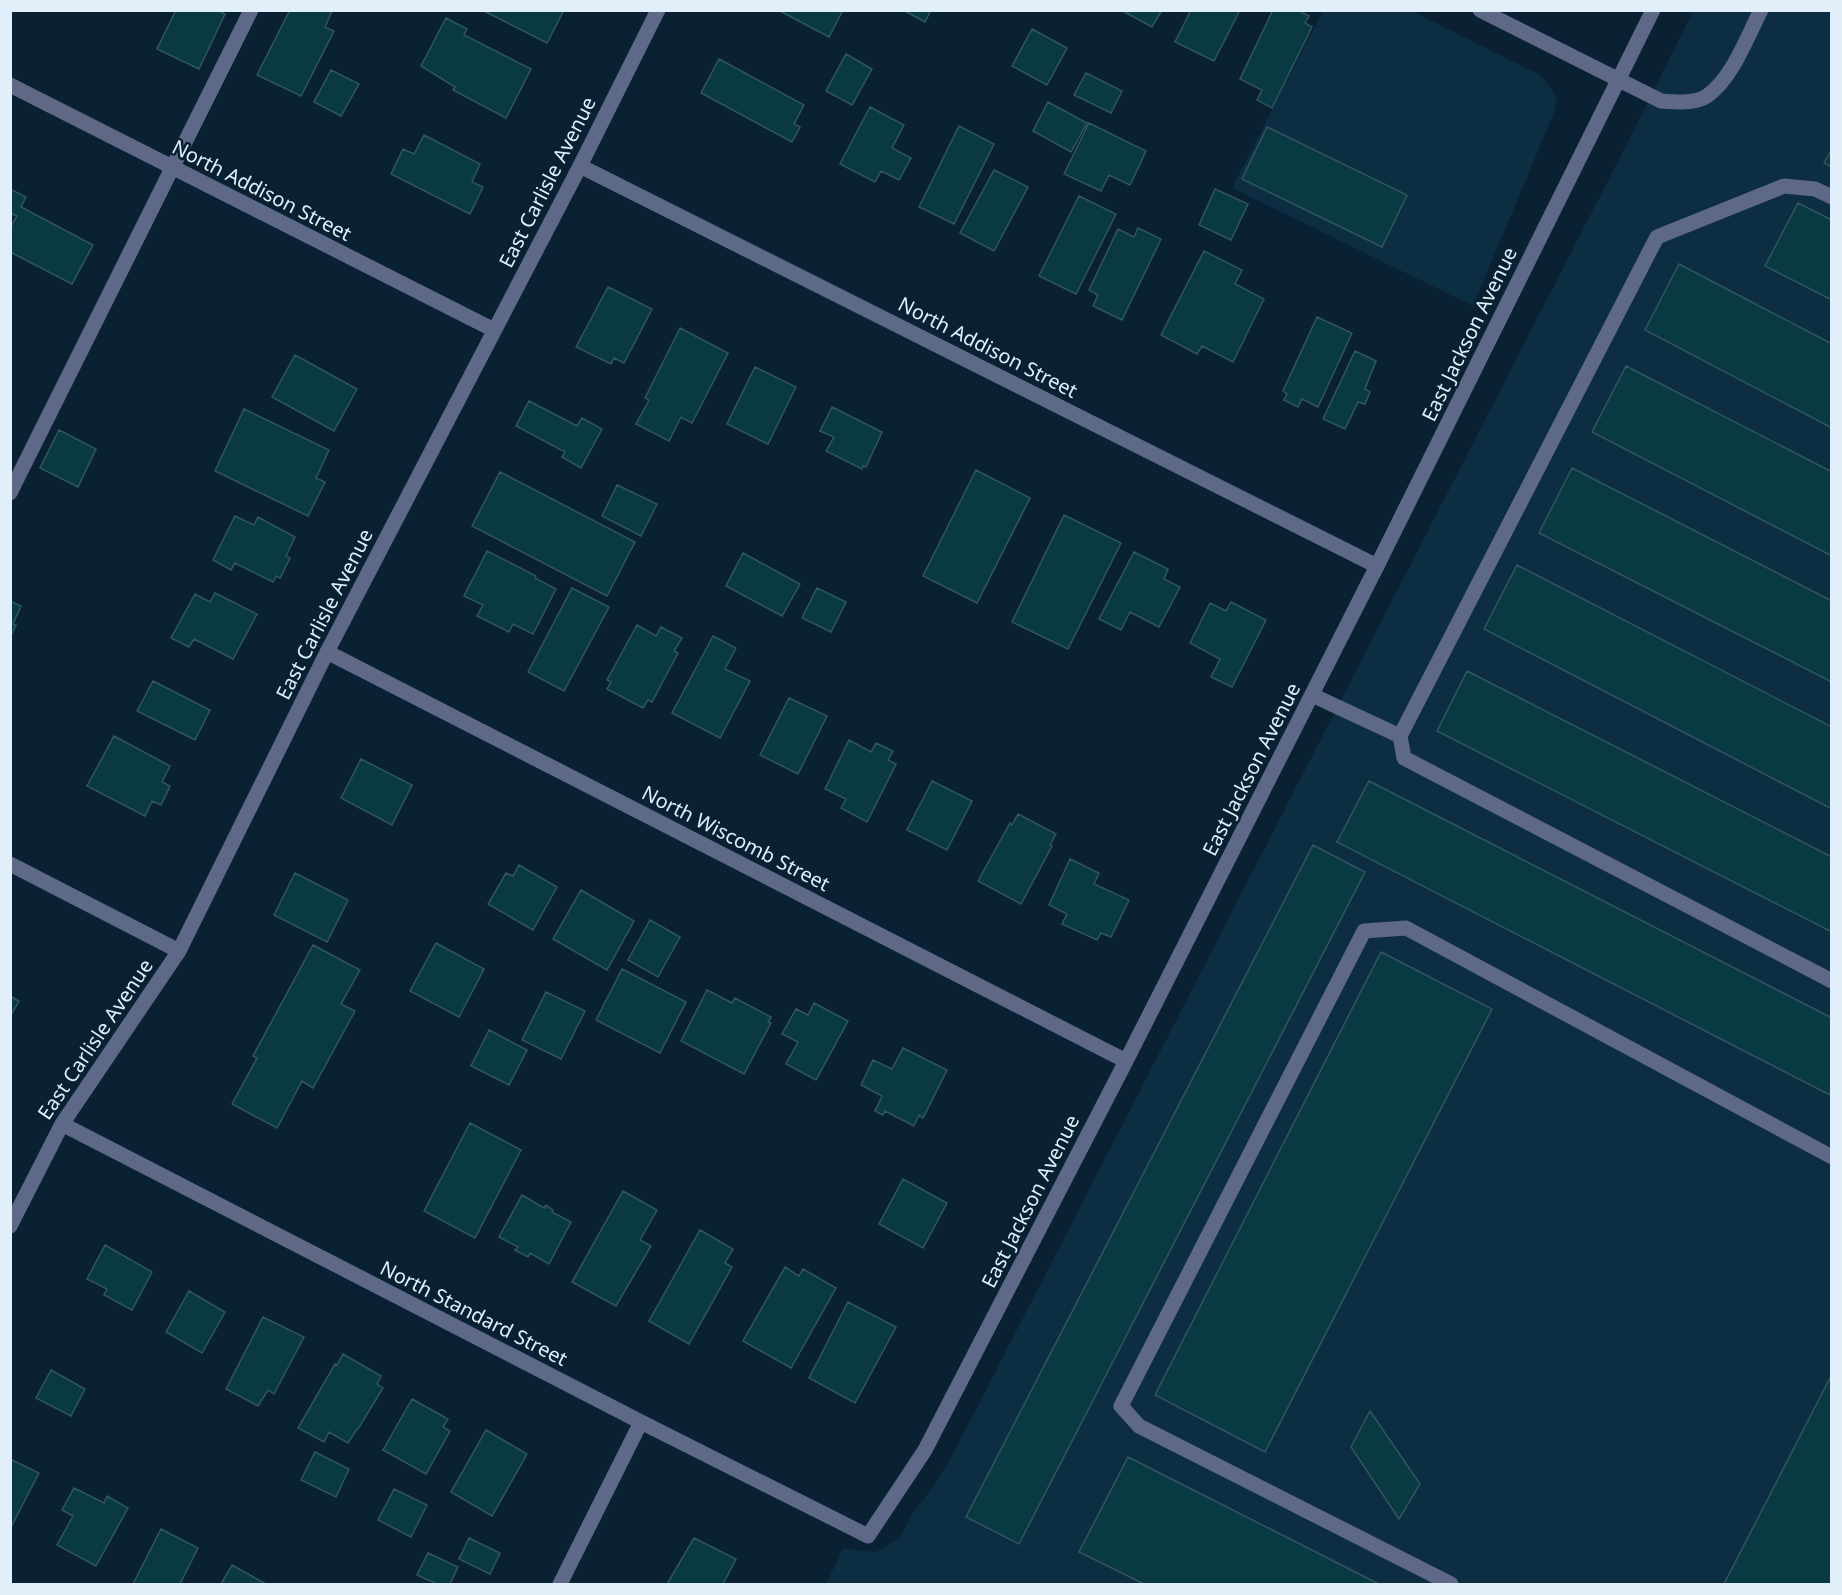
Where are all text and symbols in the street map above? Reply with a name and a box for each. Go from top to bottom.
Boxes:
street label: East Carlisle Avenue [492,92,602,272]
street label: North Addison Street [168,133,356,247]
street label: East Jackson Avenue [1415,242,1523,426]
street label: North Addison Street [894,290,1082,404]
street label: East Carlisle Avenue [269,524,379,704]
street label: East Jackson Avenue [1196,678,1306,860]
street label: North Wiscomb Street [637,779,835,897]
street label: East Carlisle Avenue [31,953,159,1125]
street label: East Jackson Avenue [975,1110,1085,1292]
street label: North Standard Street [376,1254,572,1372]

